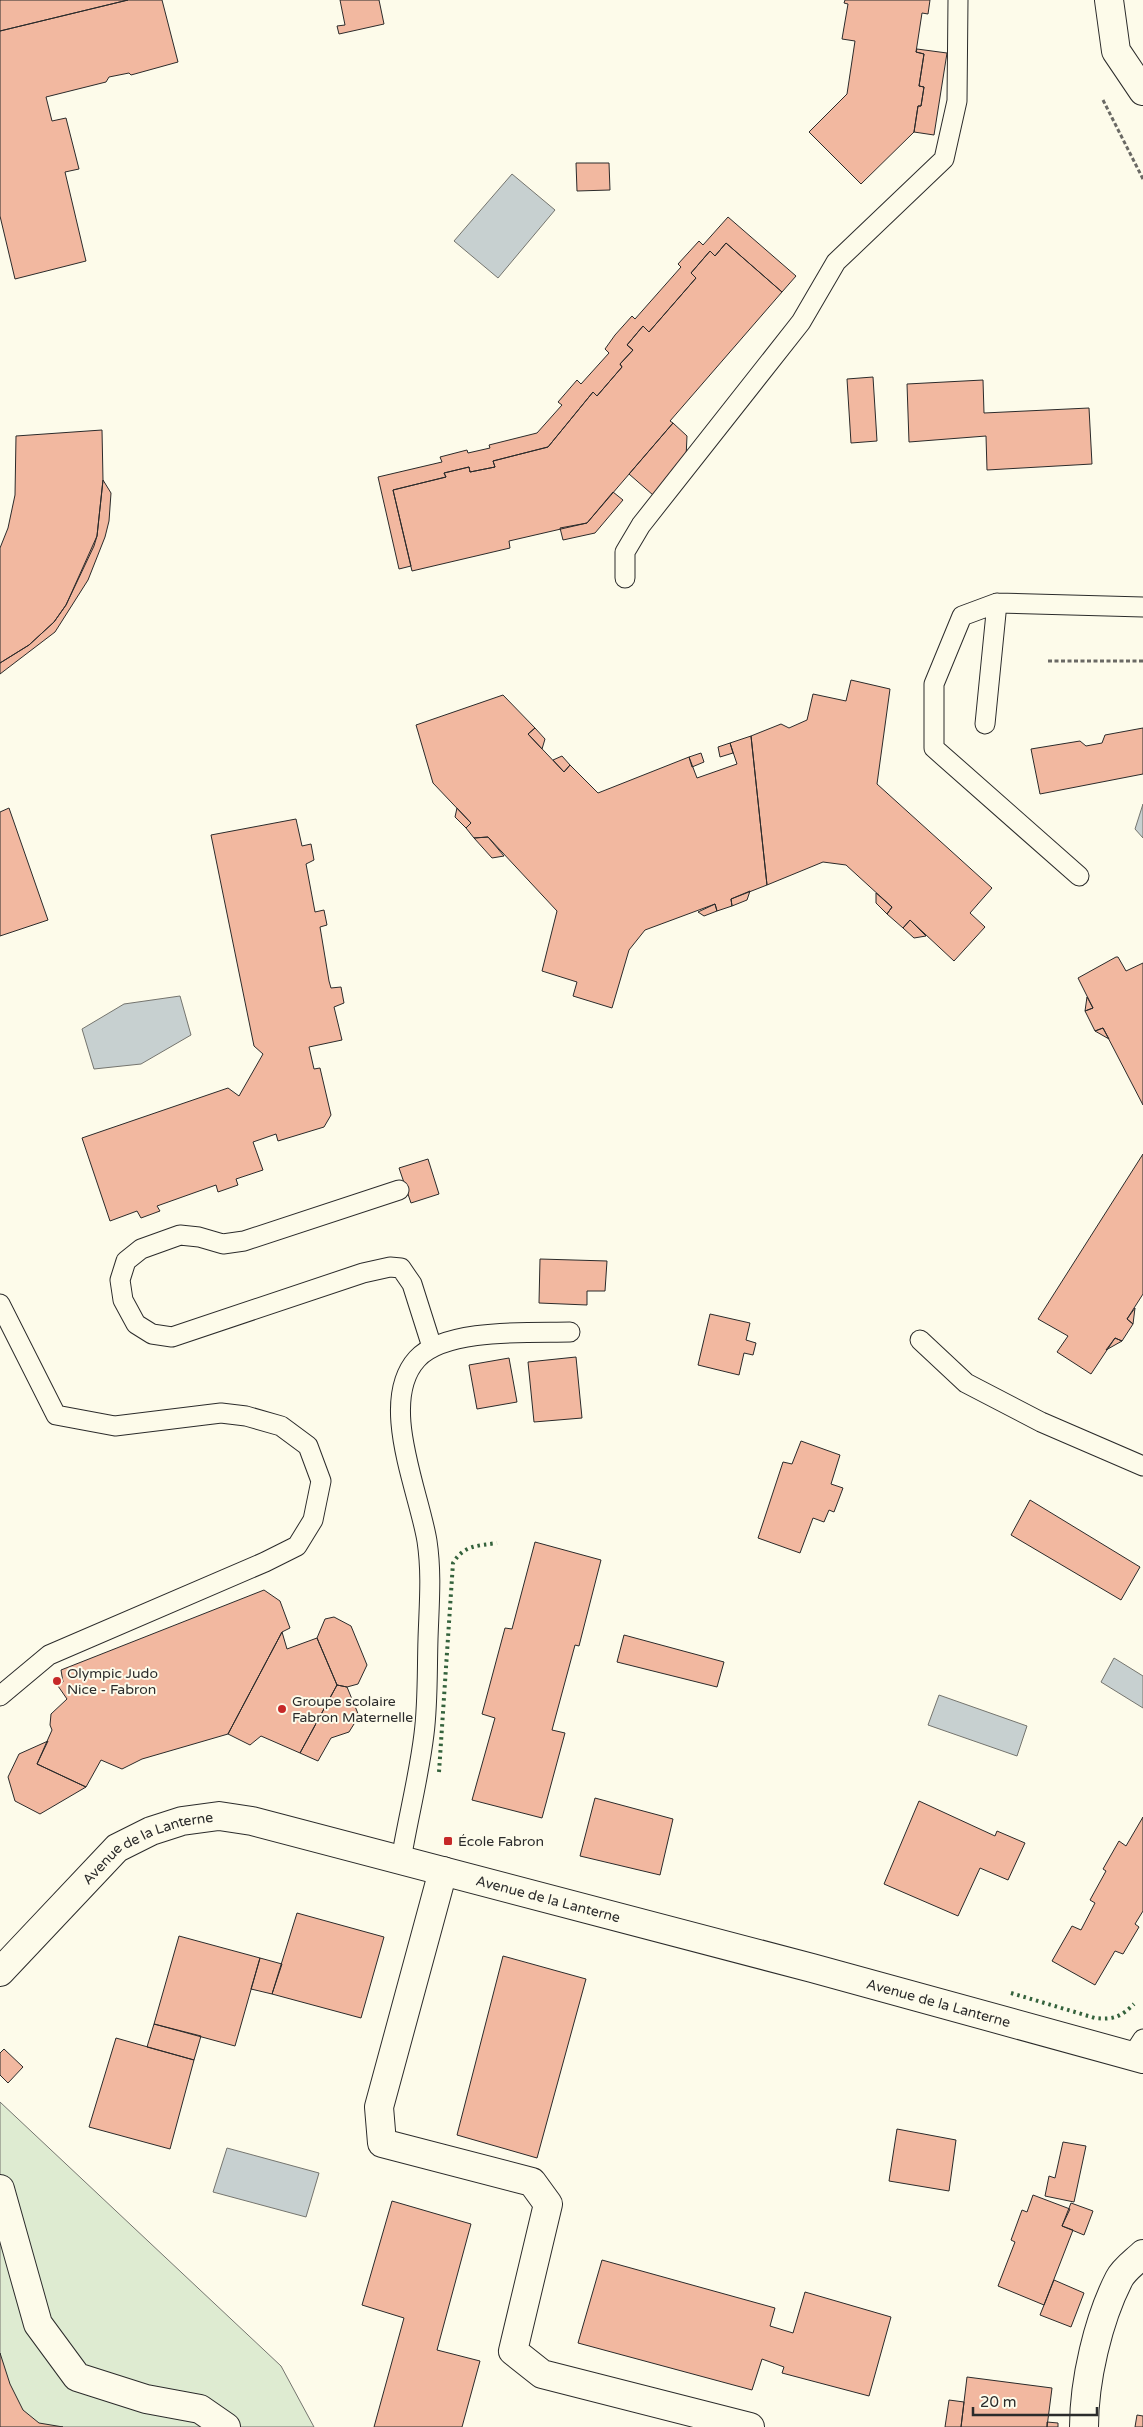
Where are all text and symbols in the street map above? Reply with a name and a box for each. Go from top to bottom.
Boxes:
place label: Olympic Judo Nice - Fabron [67,1665,158,1698]
marker: Olympic Judo Nice - Fabron [51,1675,63,1687]
place label: Groupe scolaire Fabron Maternelle [292,1693,413,1726]
marker: Groupe scolaire Fabron Maternelle [276,1703,288,1715]
street label: Avenue de la Lanterne [79,1809,214,1888]
place label: École Fabron [458,1833,544,1850]
marker: École Fabron [442,1835,454,1847]
street label: Avenue de la Lanterne [474,1872,622,1926]
street label: Avenue de la Lanterne [865,1975,1012,2031]
scale bar [973,2384,1097,2416]
text: 20 m [980,2393,1017,2411]

